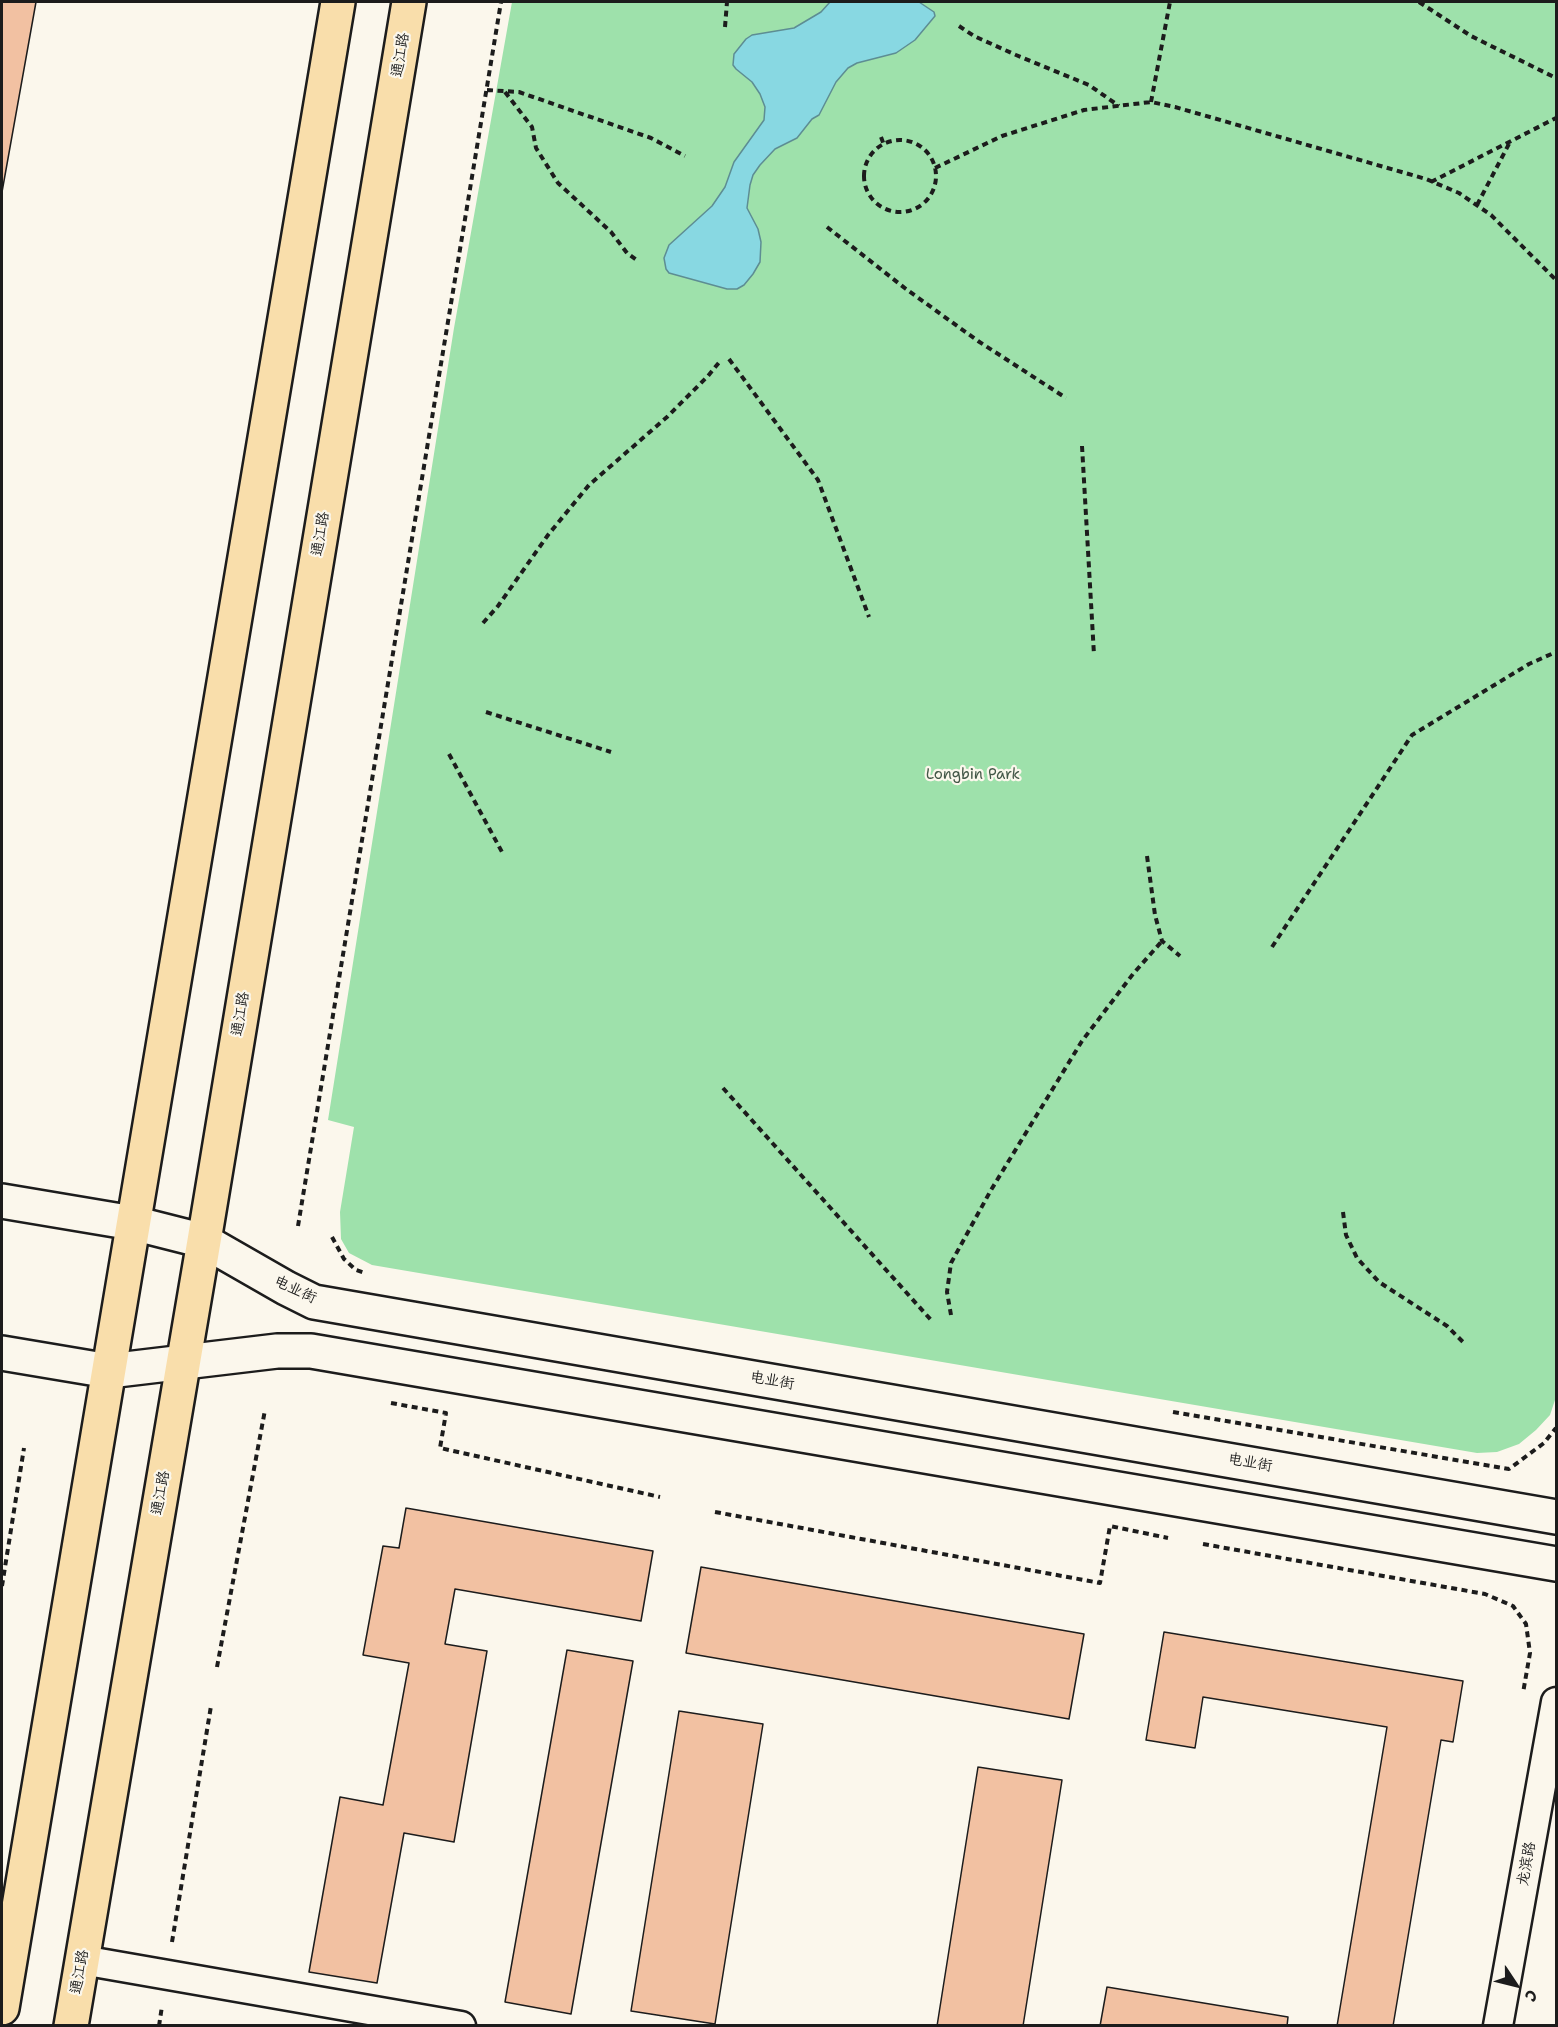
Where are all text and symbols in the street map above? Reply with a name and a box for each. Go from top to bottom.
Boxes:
street label: 通江路 [389,31,413,79]
street label: 通江路 [309,510,333,558]
park label: Longbin Park [926,766,1020,784]
street label: 通江路 [229,990,253,1038]
street label: 电业街 [271,1272,319,1308]
street label: 电业街 [748,1368,796,1394]
street label: 电业街 [1226,1450,1274,1476]
street label: 通江路 [148,1469,174,1517]
street label: 龙滨路 [1514,1840,1540,1888]
street label: 通江路 [67,1948,93,1996]
north arrow [1486,1955,1546,2015]
text: С [1520,1986,1543,2006]

